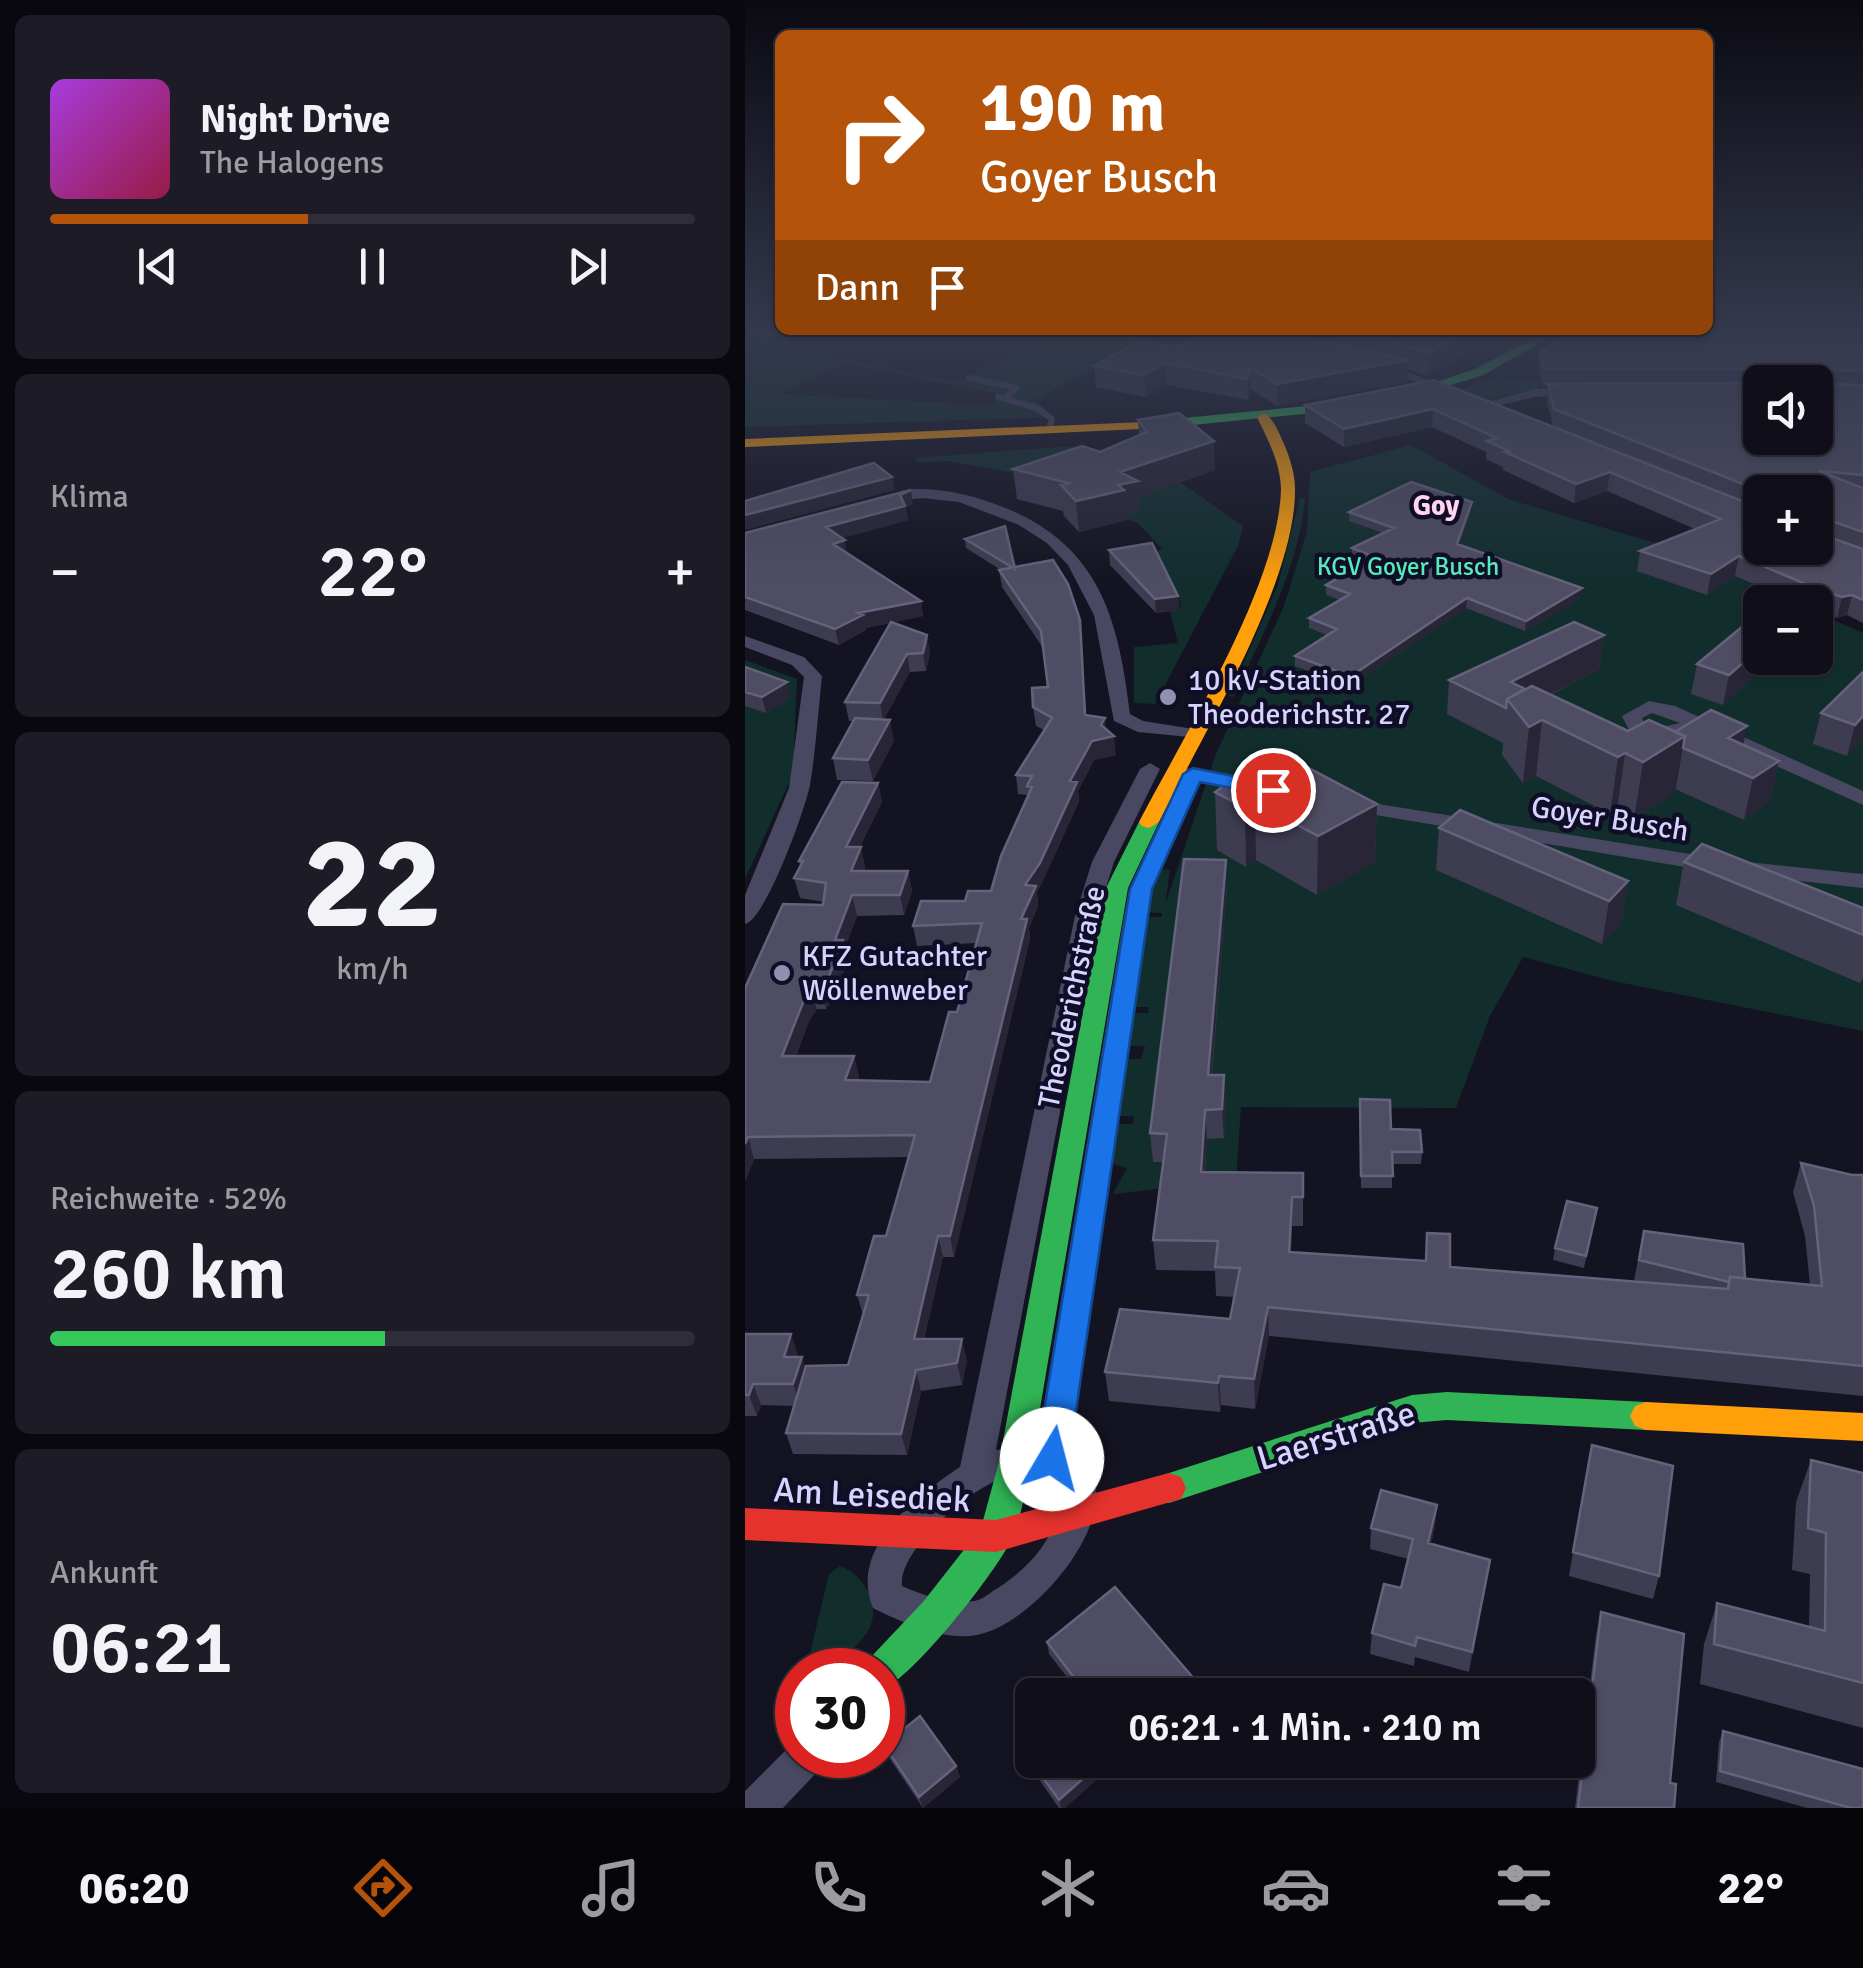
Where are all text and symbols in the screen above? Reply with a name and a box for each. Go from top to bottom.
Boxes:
text: 190 m [980,64,1165,150]
icon: right [815,70,945,200]
text: Night Drive [200,96,390,143]
text: The Halogens [200,143,384,182]
text: Goyer Busch [980,150,1218,205]
icon: previous [130,239,185,294]
icon: pause [345,239,400,294]
icon: next [560,239,615,294]
icon: arrive [920,260,975,315]
text: Dann [815,264,900,311]
map controls [1743,365,1833,675]
button: sound [1743,365,1833,455]
button: + [1743,475,1833,565]
text: Klima [50,477,129,516]
district label: Goy [1413,489,1459,523]
text: 22° [318,525,427,618]
text: − [50,538,80,606]
text: + [665,538,695,606]
park label: KGV Goyer Busch [1317,551,1499,582]
button: − [1743,585,1833,675]
place label: 10 kV-Station Theoderichstr. 27 [1188,662,1410,733]
marker: 10 kV-Station Theoderichstr. 27 [1157,686,1179,708]
pin [1231,748,1316,833]
icon: arrive [1246,763,1301,818]
street label: Goyer Busch [1529,788,1691,850]
text: 22 [302,804,443,964]
street label: Theoderichstraße [1030,882,1114,1112]
place label: KFZ Gutachter Wöllenweber [802,938,987,1009]
text: km/h [336,949,409,988]
marker: KFZ Gutachter Wöllenweber [771,962,793,984]
text: Reichweite · 52% [50,1179,287,1218]
text: 260 km [50,1227,287,1320]
street label: Laerstraße [1252,1392,1420,1480]
position arrow [1000,1407,1104,1511]
street label: Am Leisediek [772,1468,972,1522]
text: Ankunft [50,1553,158,1592]
text: 06:21 [50,1601,233,1694]
speed limit sign: 30 [775,1648,905,1778]
text: 06:21 · 1 Min. · 210 m [1129,1704,1481,1751]
icon: directions [348,1853,418,1923]
icon: music [576,1853,646,1923]
icon: phone [804,1853,874,1923]
icon: climate [1033,1853,1103,1923]
icon: car [1261,1853,1331,1923]
icon: filters [1489,1853,1559,1923]
text: 06:20 [79,1861,190,1916]
text: 22° [1717,1861,1784,1916]

